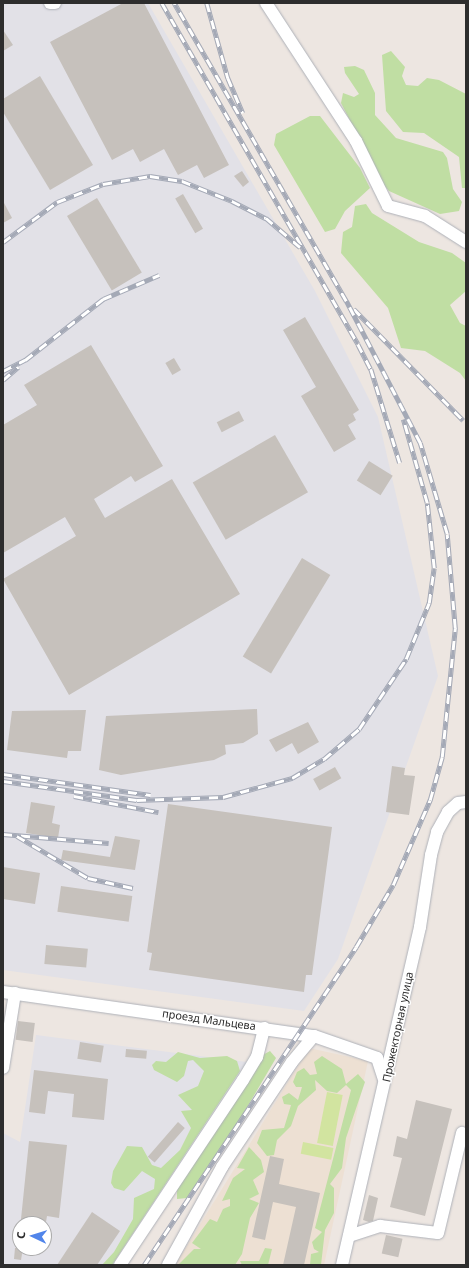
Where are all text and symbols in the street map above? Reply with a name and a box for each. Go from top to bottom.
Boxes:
street label: Прожекторная улица [380,971,416,1083]
street label: проезд Мальцева [161,1007,257,1033]
north arrow [12,1216,52,1256]
text: С [13,1231,28,1239]

